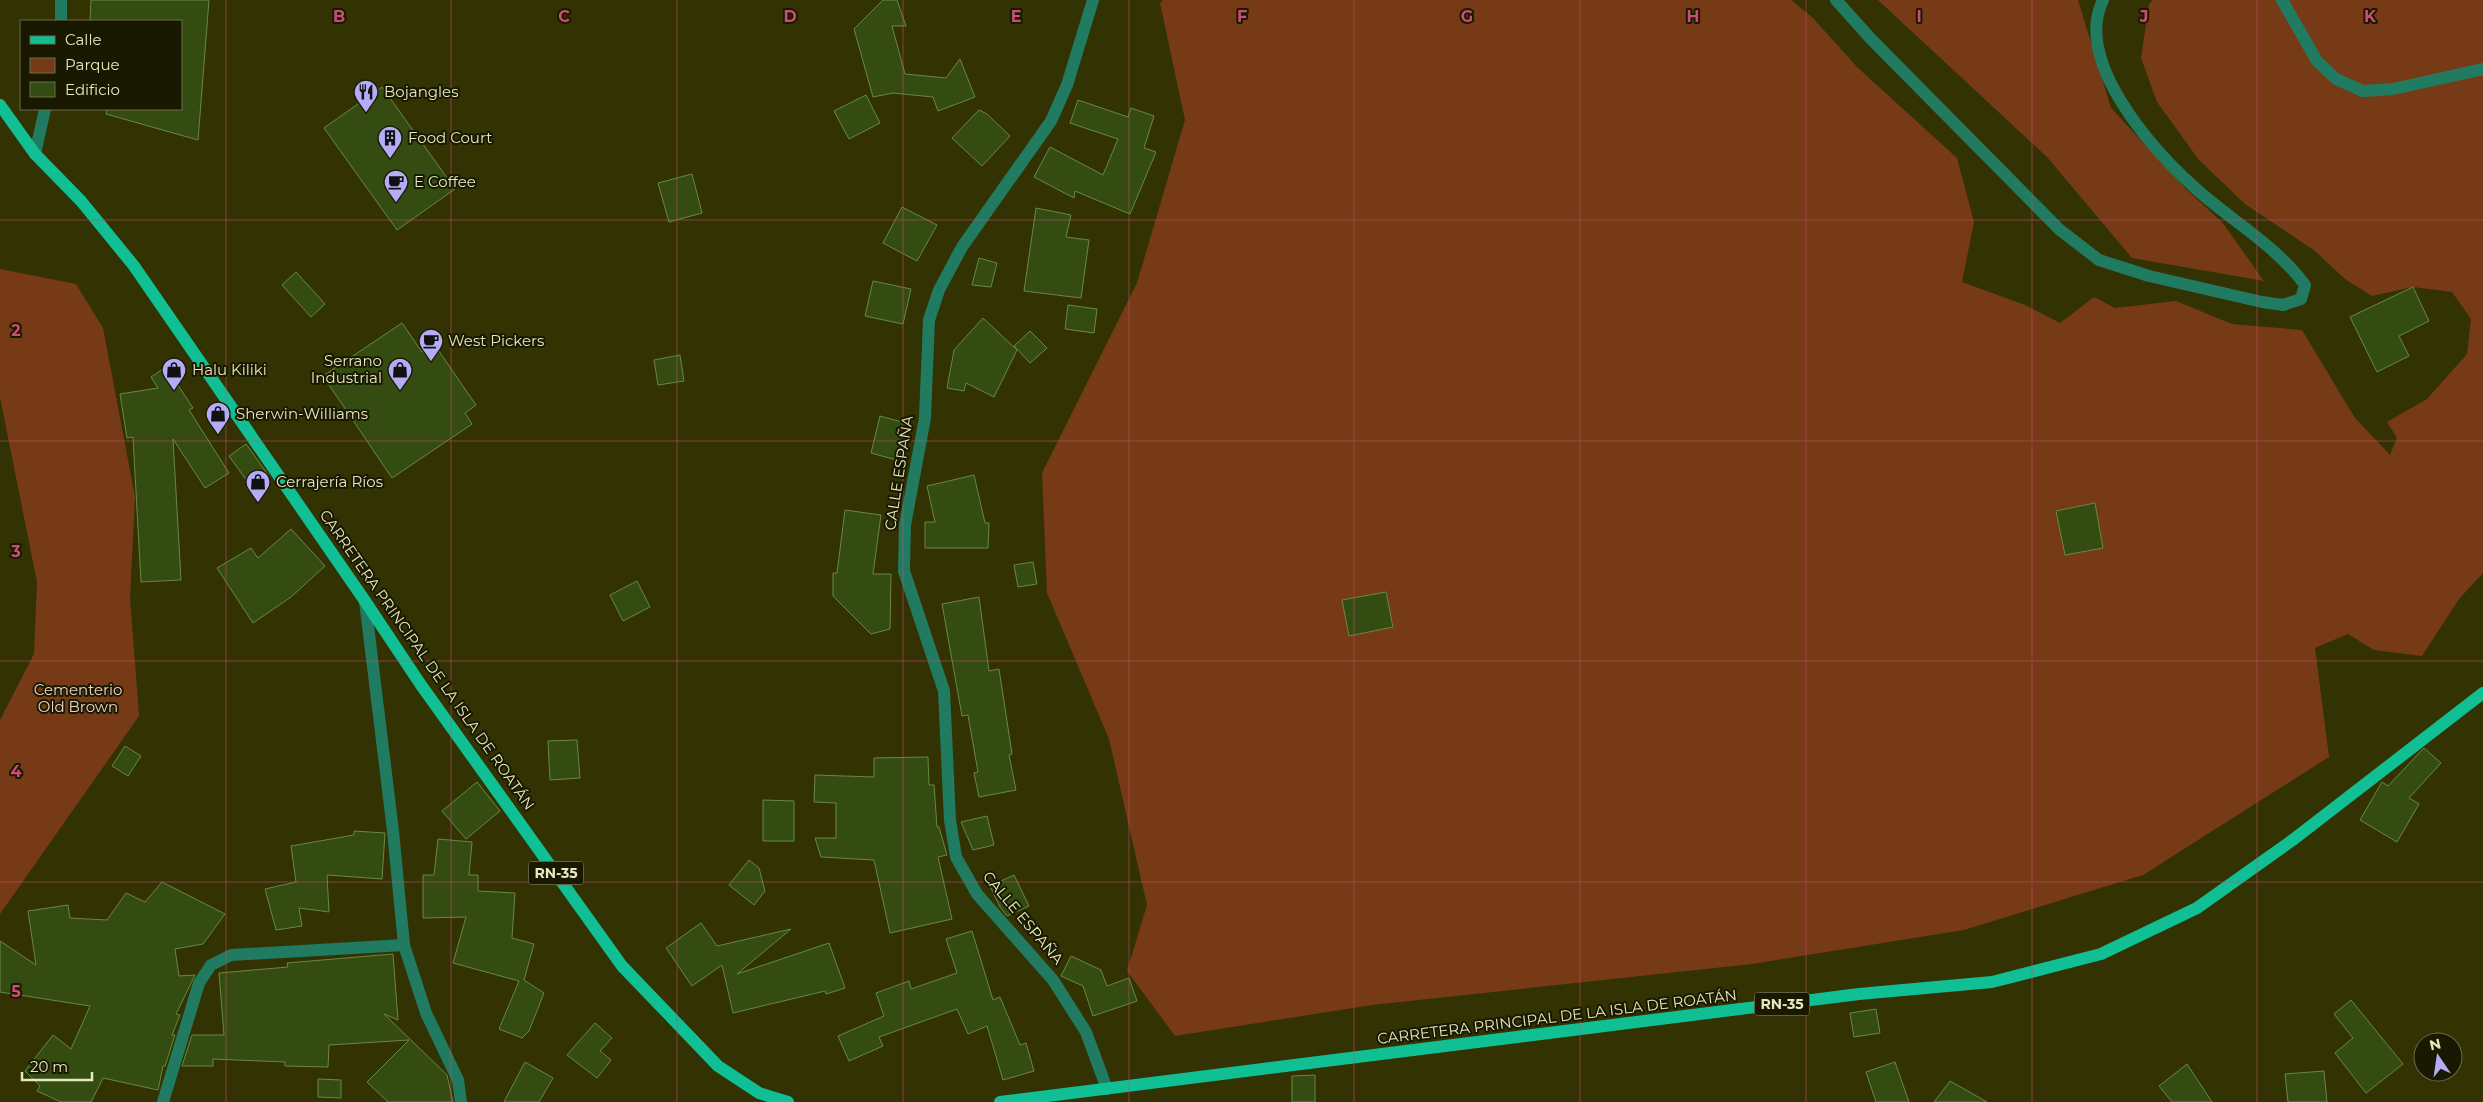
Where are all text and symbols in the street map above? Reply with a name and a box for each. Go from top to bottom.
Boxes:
text: B [333,7,345,26]
text: C [558,7,570,26]
text: D [783,7,797,26]
text: E [1011,7,1021,26]
text: F [1237,7,1247,26]
text: G [1461,7,1473,26]
text: H [1687,7,1699,26]
text: I [1916,7,1922,26]
text: J [2139,7,2148,26]
text: K [2364,7,2377,26]
legend [20,20,182,110]
text: Calle [65,30,102,49]
text: Parque [65,55,120,74]
restaurant icon: Bojangles [353,79,379,113]
text: Edificio [65,80,120,99]
place label: Bojangles [384,82,458,101]
building icon: Food Court [377,125,403,159]
place label: Food Court [408,128,492,147]
cafe icon: E Coffee [383,169,409,203]
place label: E Coffee [414,172,476,191]
text: 2 [11,321,21,340]
cafe icon: West Pickers [418,328,444,362]
place label: West Pickers [448,331,544,350]
place label: Serrano Industrial [311,351,382,387]
shop icon: Halu Kiliki [161,357,187,391]
shop icon: Serrano Industrial [387,357,413,391]
place label: Halu Kiliki [192,360,267,379]
shop icon: Sherwin-Williams [205,401,231,435]
place label: Sherwin-Williams [236,404,368,423]
street label: CALLE ESPAÑA [880,414,917,532]
shop icon: Cerrajería Ríos [245,469,271,503]
place label: Cerrajería Ríos [276,472,383,491]
street label: CARRETERA PRINCIPAL DE LA ISLA DE ROATÁN [316,506,539,813]
text: 3 [10,542,21,561]
park label: Cementerio Old Brown [34,680,122,716]
text: 4 [10,762,22,781]
road number: RN-35 [528,861,584,884]
street label: CALLE ESPAÑA [979,867,1068,968]
text: 5 [11,982,21,1001]
street label: CARRETERA PRINCIPAL DE LA ISLA DE ROATÁN [1376,985,1738,1048]
road number: RN-35 [1754,992,1810,1016]
north arrow [2413,1032,2463,1082]
text: N [2428,1034,2443,1054]
scale bar [22,1050,92,1082]
text: 20 m [30,1057,68,1076]

